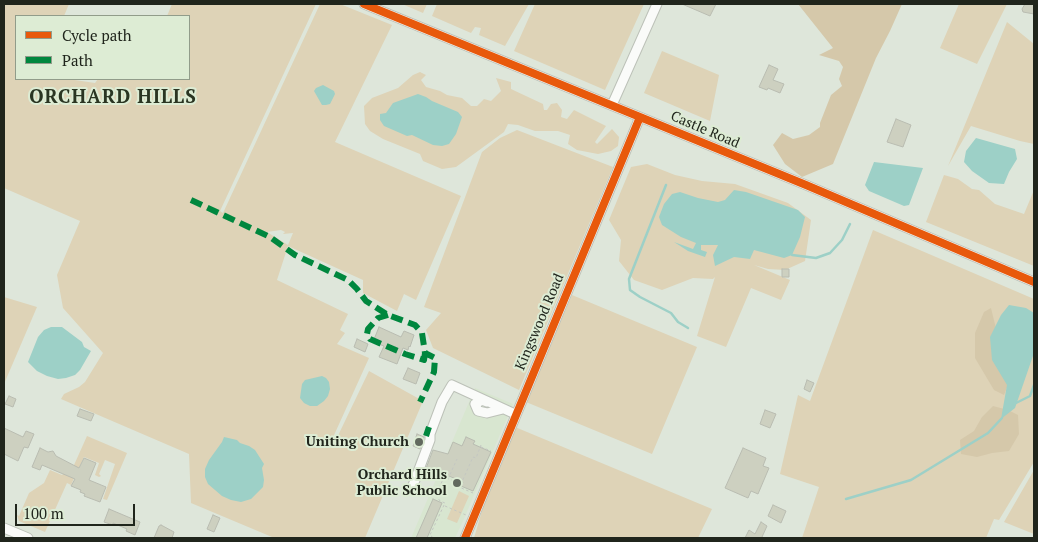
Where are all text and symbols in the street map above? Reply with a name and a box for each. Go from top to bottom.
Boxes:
legend [15,15,190,80]
text: Cycle path [62,25,132,45]
text: Path [62,50,93,70]
district label: ORCHARD HILLS [28,87,198,109]
street label: Castle Road [668,108,742,152]
street label: Kingswood Road [512,271,568,373]
place label: Uniting Church [306,434,409,450]
marker: Uniting Church [413,436,425,448]
place label: Orchard Hills Public School [357,467,447,500]
marker: Orchard Hills Public School [451,477,463,489]
scale bar [18,494,138,526]
text: 100 m [23,503,64,523]

